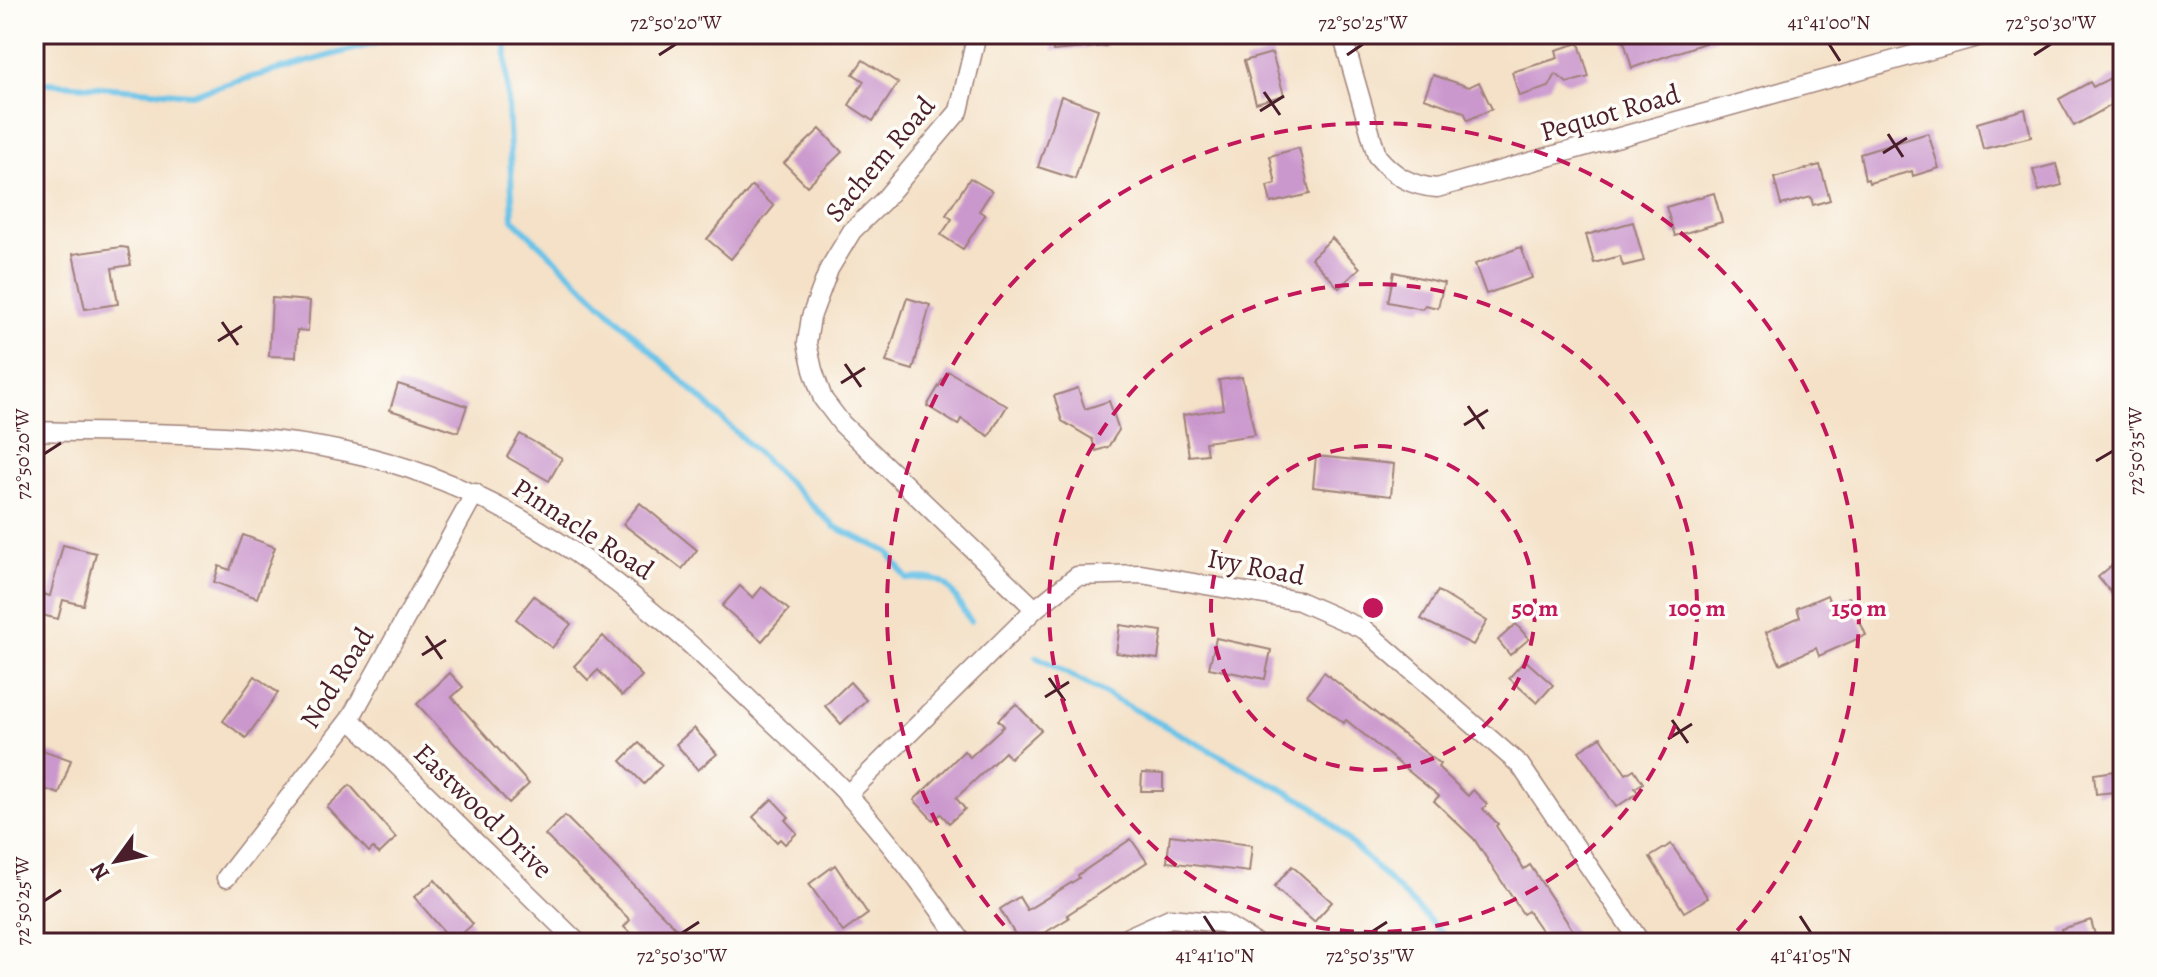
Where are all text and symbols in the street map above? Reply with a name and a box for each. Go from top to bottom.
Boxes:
text: 72°50'20"W [630,9,722,36]
text: 72°50'25"W [1318,9,1408,36]
text: 41°41'00"N [1787,9,1871,36]
text: 72°50'30"W [2006,9,2097,36]
street label: Pequot Road [1536,75,1685,151]
street label: Sachem Road [816,87,945,230]
text: 72°50'35"W [2122,407,2149,495]
text: 72°50'20"W [9,408,36,500]
street label: Pinnacle Road [505,469,662,590]
street label: Ivy Road [1204,539,1309,595]
text: 50 m [1512,592,1558,624]
text: 100 m [1668,592,1726,624]
text: 150 m [1831,592,1887,624]
centre of rings [1359,594,1387,622]
street label: Nod Road [291,619,383,736]
street label: Eastwood Drive [405,735,561,887]
north arrow [76,821,156,901]
text: 72°50'25"W [9,856,36,946]
text: N [83,856,117,886]
text: 72°50'30"W [637,942,728,969]
text: 41°41'10"N [1175,942,1255,969]
text: 72°50'35"W [1326,942,1414,969]
text: 41°41'05"N [1771,942,1851,969]

